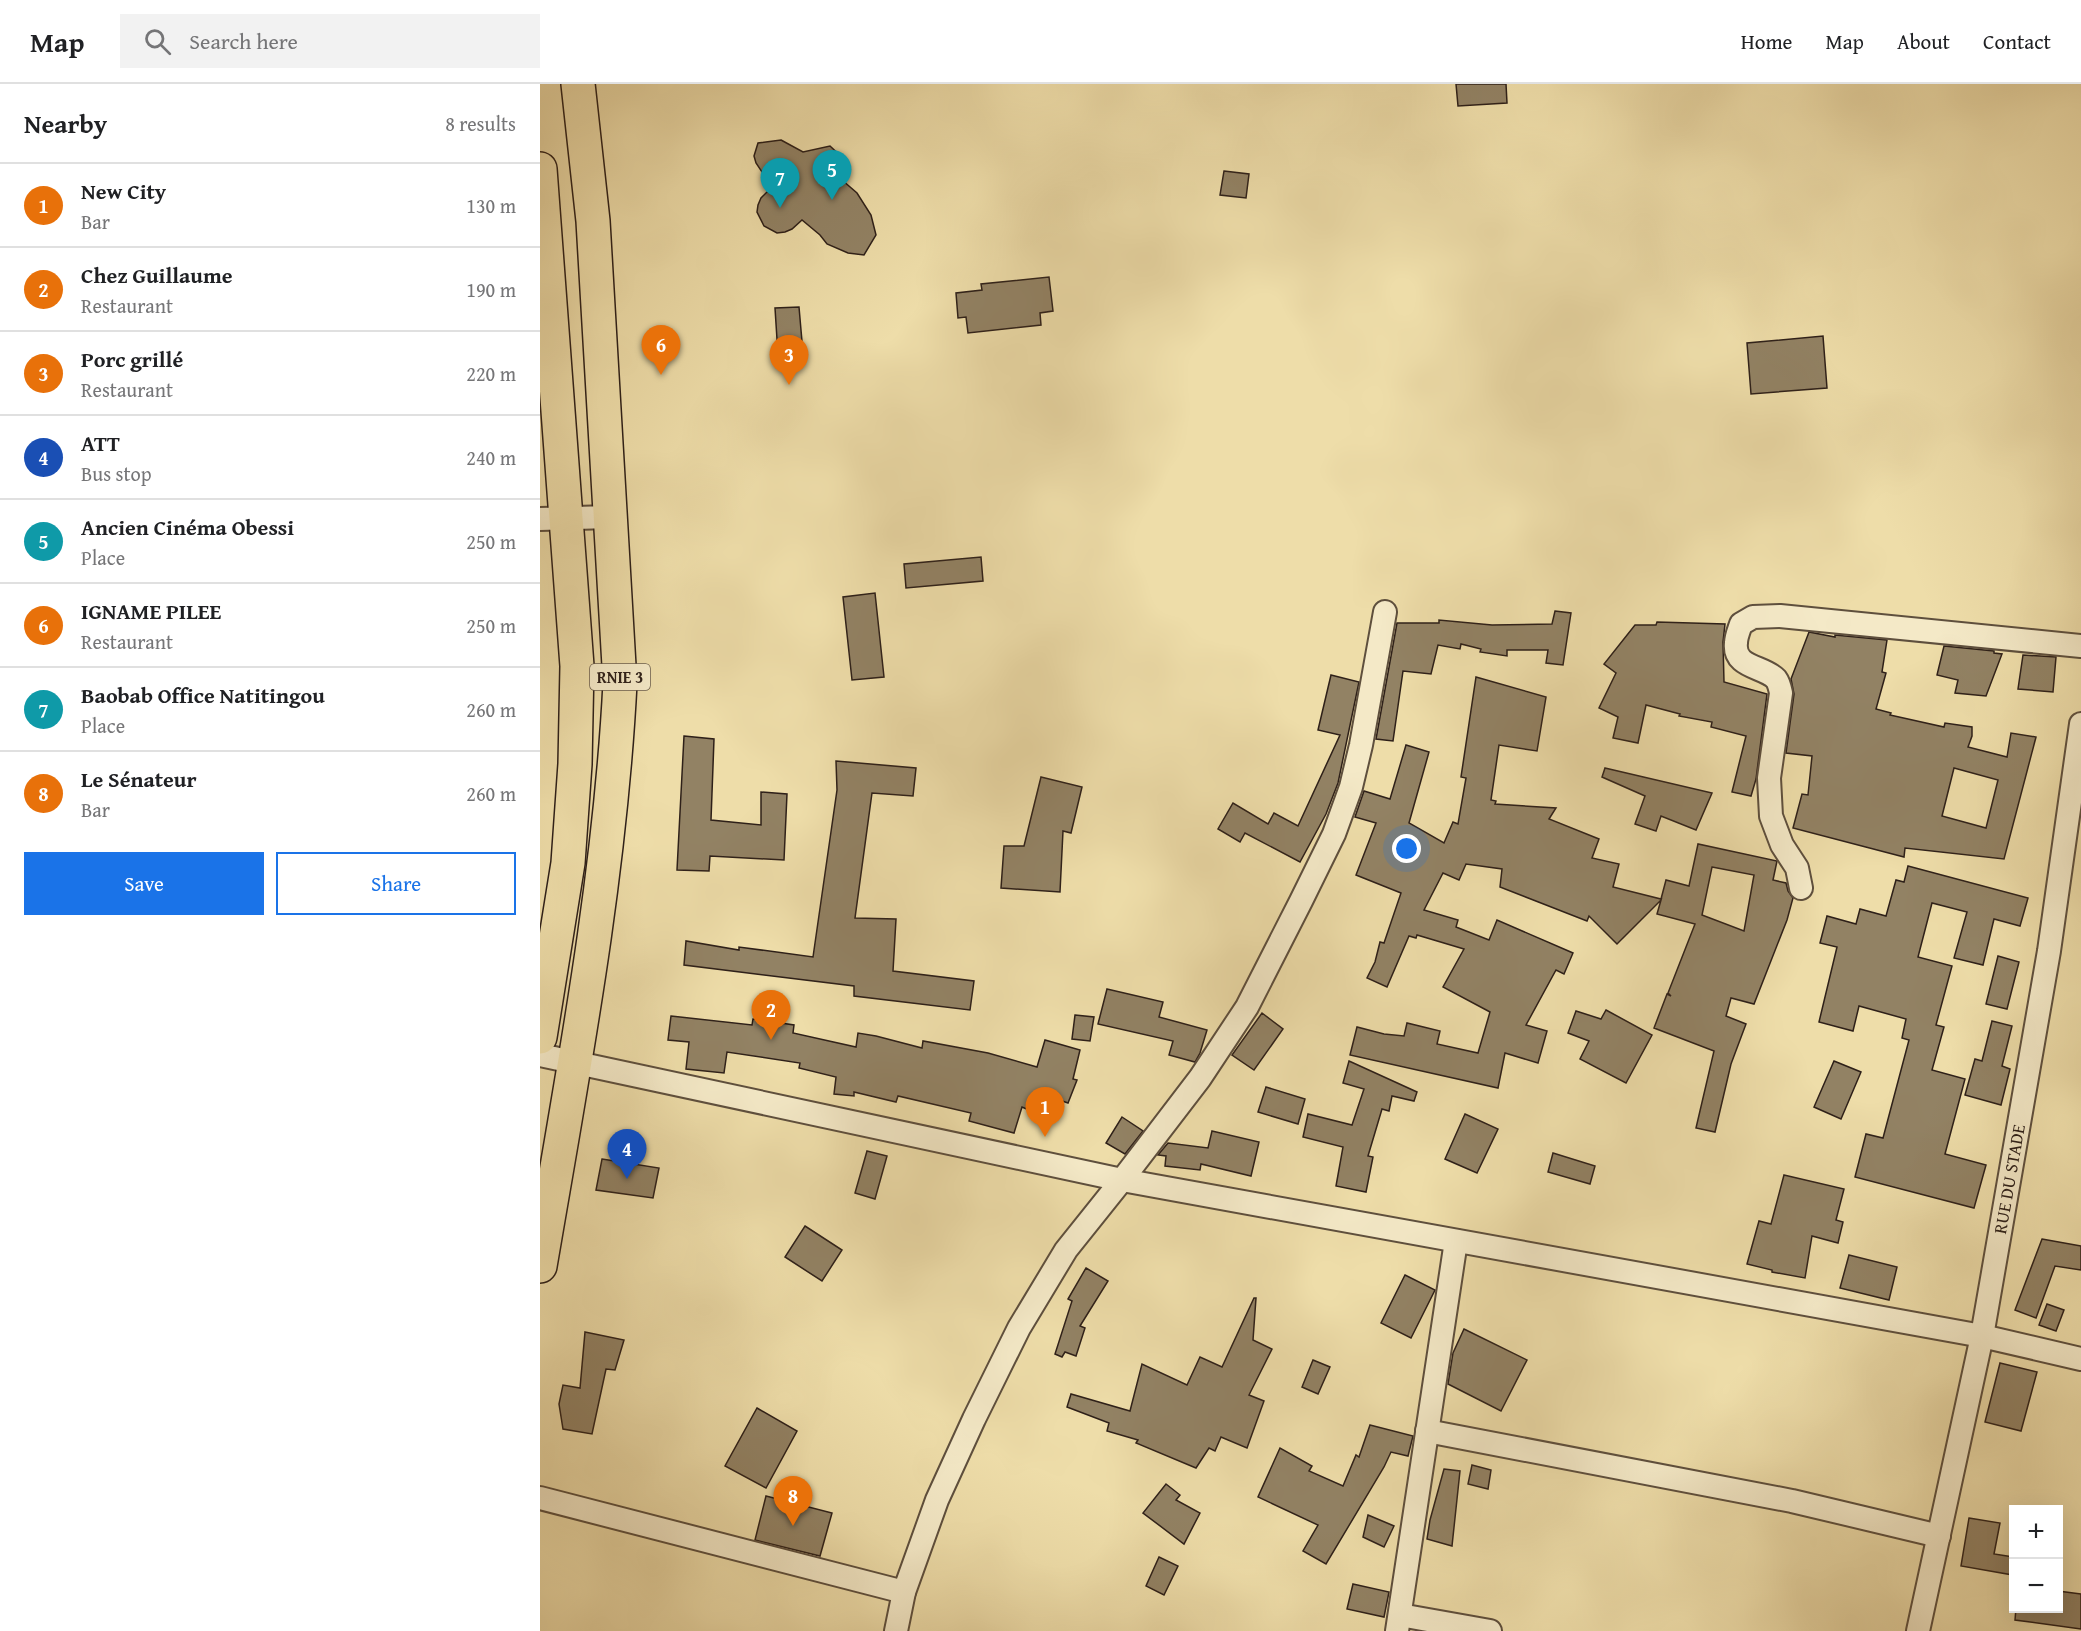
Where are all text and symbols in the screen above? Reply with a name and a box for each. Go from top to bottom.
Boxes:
search box [120,14,540,68]
text: Map [30,21,84,62]
icon: search [141,25,174,58]
text: Search here [189,25,298,57]
text: Home [1741,26,1792,57]
text: Map [1825,26,1864,57]
text: About [1897,26,1950,57]
text: Contact [1983,26,2051,57]
text: Nearby [24,104,107,143]
text: 8 results [445,109,516,138]
pin: 5 [812,150,852,200]
pin: 7 [760,158,800,208]
text: New City [81,175,166,207]
text: 1 [38,191,49,220]
text: 130 m [466,191,516,220]
text: Bar [81,207,110,236]
text: Chez Guillaume [81,259,233,291]
text: 2 [38,275,49,304]
text: 190 m [466,275,516,304]
text: Restaurant [81,291,173,320]
pin: 6 [642,326,680,375]
pin: 3 [770,336,808,385]
text: Porc grillé [81,343,183,375]
text: 3 [38,359,49,388]
text: 220 m [466,359,516,388]
text: Restaurant [81,375,173,404]
text: ATT [81,427,120,459]
text: 4 [38,443,49,472]
text: 240 m [466,443,516,472]
text: Bus stop [81,459,152,488]
text: Ancien Cinéma Obessi [81,511,294,543]
text: 5 [38,527,49,556]
text: 250 m [466,527,516,556]
text: Place [81,543,125,572]
text: IGNAME PILEE [81,595,221,627]
text: 6 [38,611,49,640]
text: 250 m [466,611,516,640]
text: Restaurant [81,627,173,656]
road number: RNIE 3 [590,664,650,690]
text: Baobab Office Natitingou [81,679,325,711]
text: 7 [38,695,49,724]
text: 260 m [466,695,516,724]
text: Place [81,711,125,740]
text: Le Sénateur [81,763,197,795]
text: 8 [38,779,49,808]
text: 260 m [466,779,516,808]
text: Bar [81,795,110,824]
your location [1392,834,1421,863]
button: Save [24,852,264,915]
button: Share [276,852,516,915]
pin: 2 [752,990,790,1040]
pin: 1 [1026,1088,1064,1137]
street label: RUE DU STADE [1986,1122,2032,1236]
pin: 4 [608,1130,646,1179]
pin: 8 [774,1476,812,1526]
map controls [2009,1505,2063,1613]
button: + [2009,1505,2063,1559]
button: − [2009,1559,2063,1613]

